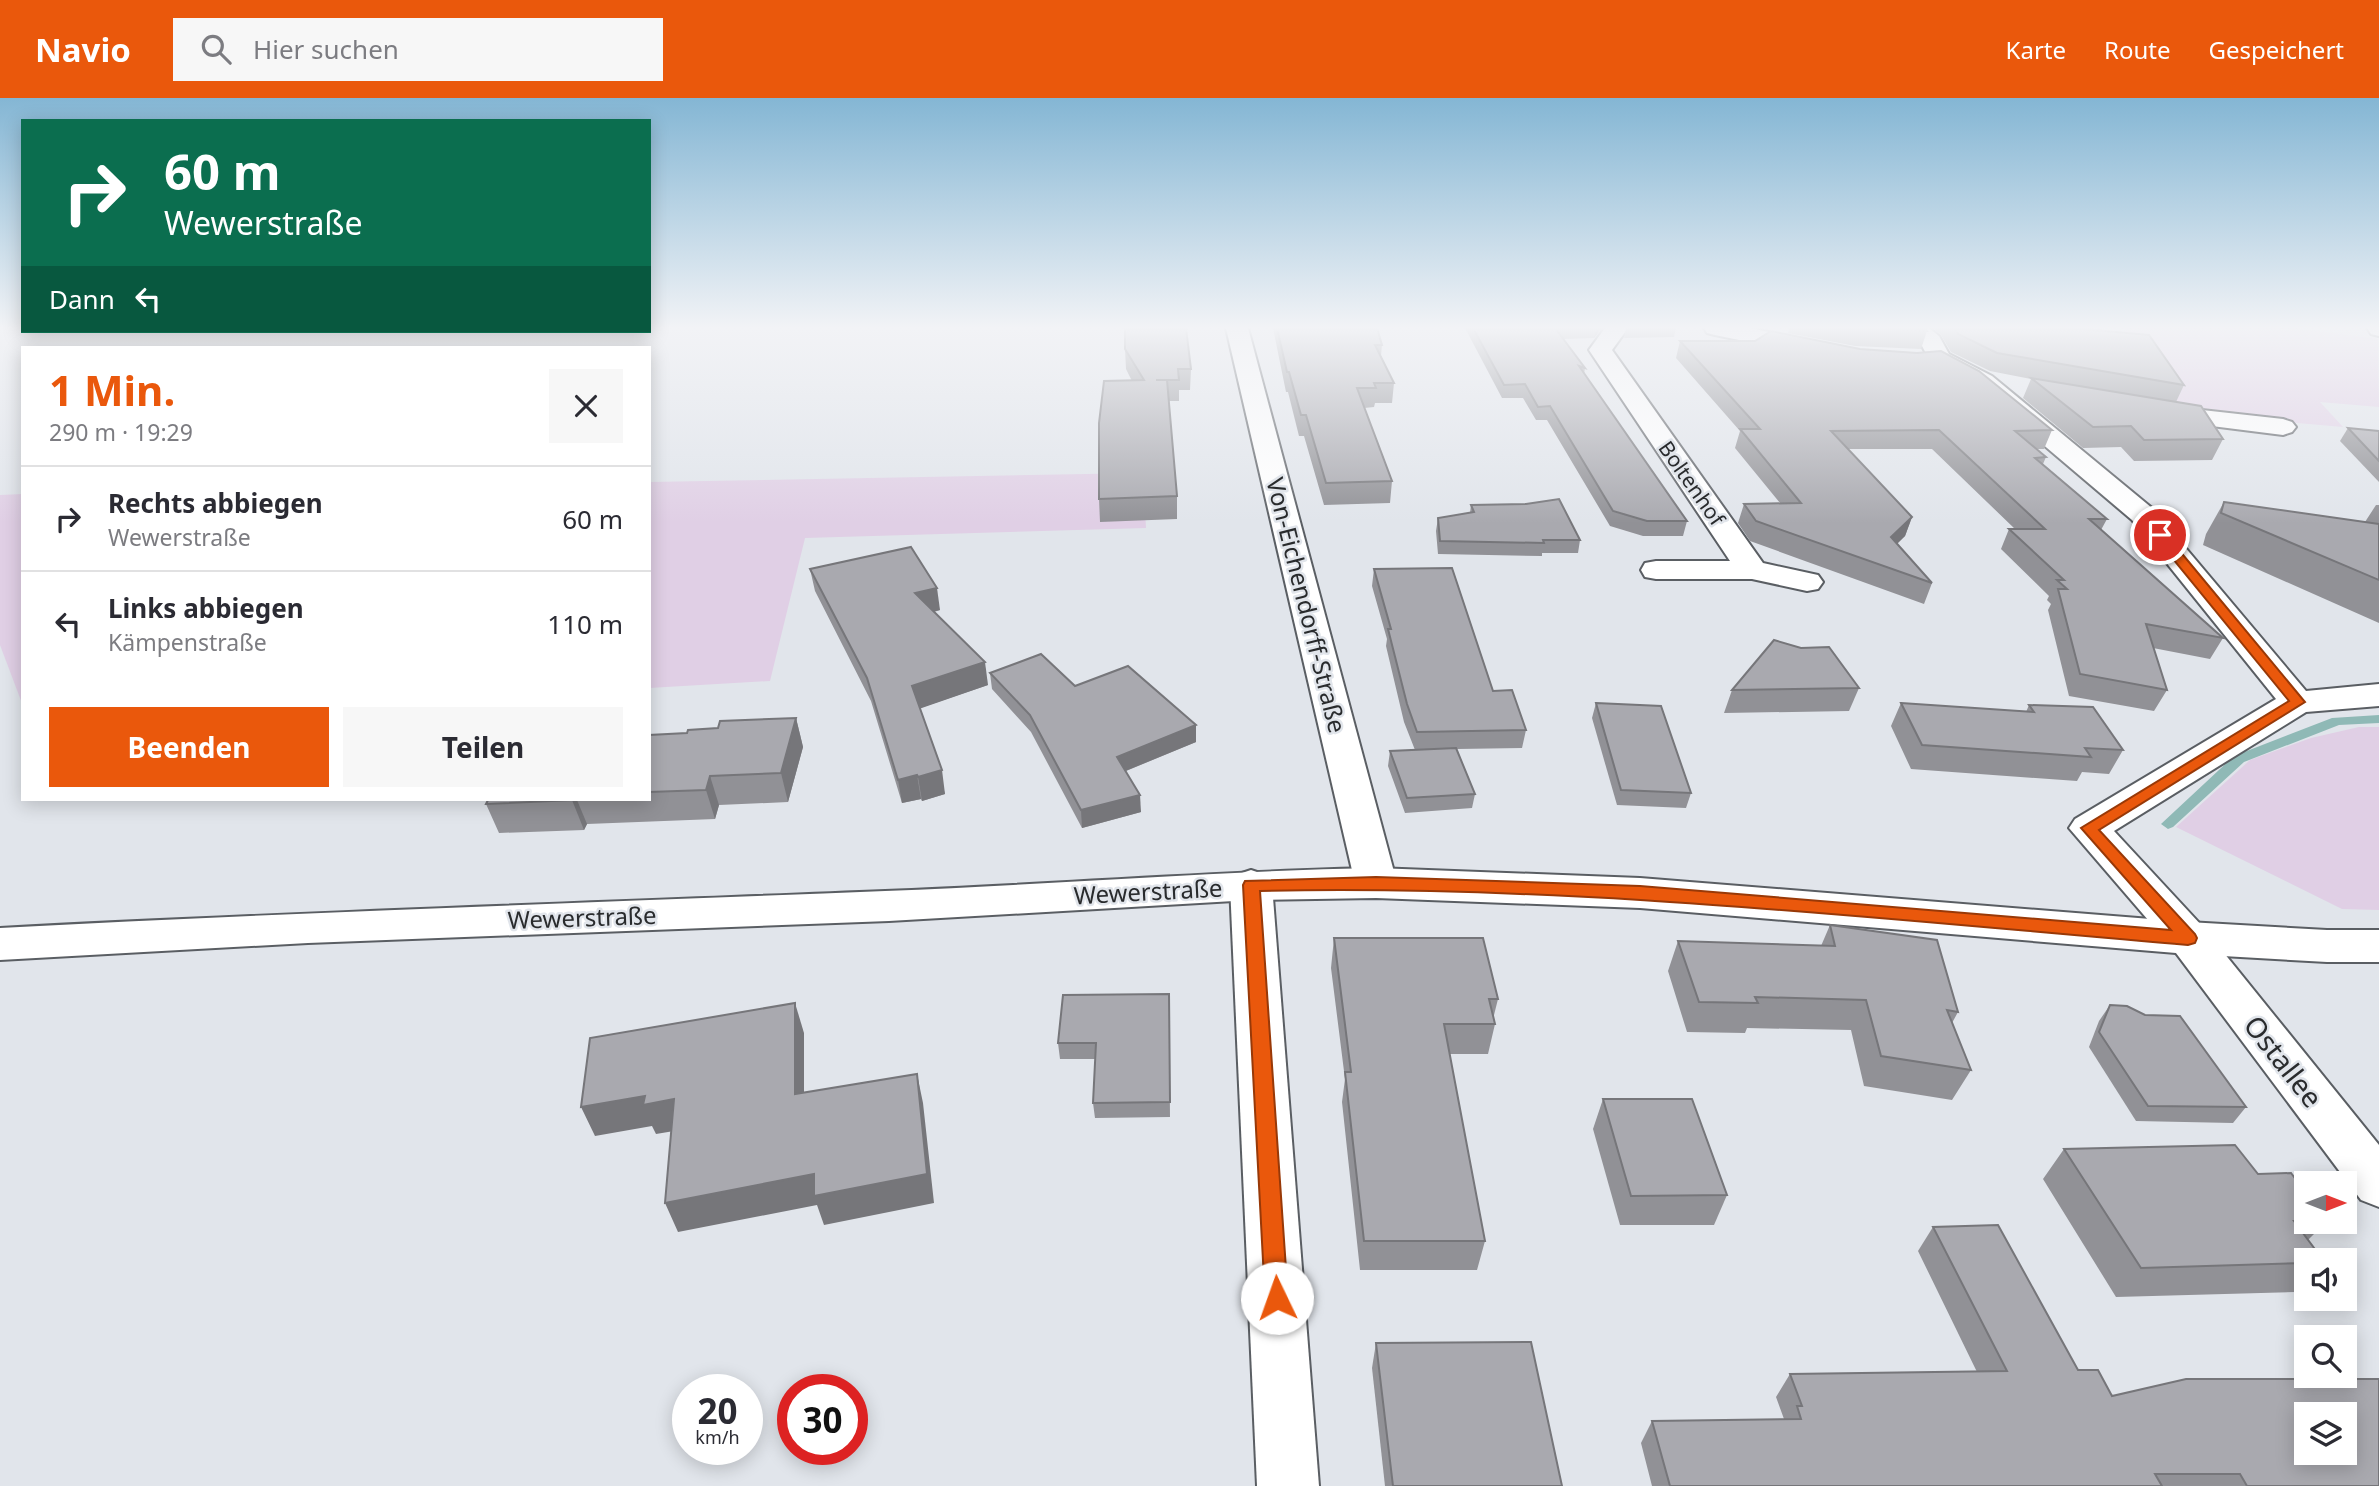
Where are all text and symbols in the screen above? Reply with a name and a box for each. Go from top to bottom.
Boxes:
search box [173,18,663,81]
text: Navio [35,27,131,72]
icon: search [197,30,235,68]
text: Hier suchen [253,31,399,67]
text: Karte [2006,33,2066,66]
text: Route [2104,33,2171,66]
text: Gespeichert [2209,33,2344,66]
text: 60 m [164,138,281,204]
icon: right [49,147,140,238]
text: Wewerstraße [164,201,363,244]
icon: left [129,280,167,318]
text: Dann [49,281,115,317]
text: 1 Min. [49,361,175,418]
button: close [549,369,623,443]
text: 290 m · 19:29 [49,416,193,448]
street label: Boltenhof [1653,435,1732,532]
street label: Von-Eichendorff-Straße [1259,474,1355,736]
text: Rechts abbiegen [108,485,323,521]
icon: right [49,500,87,538]
text: 60 m [562,501,623,537]
pin [2130,505,2190,565]
icon: arrive [2141,516,2179,554]
text: Wewerstraße [108,521,251,553]
text: Links abbiegen [108,590,304,626]
icon: left [49,605,87,643]
text: 110 m [547,606,623,642]
text: Kämpenstraße [108,626,267,658]
button: Beenden [49,707,329,787]
button: Teilen [343,707,623,787]
street label: Wewerstraße [1073,871,1223,911]
street label: Wewerstraße [507,898,657,936]
street label: Ostallee [2236,1007,2332,1115]
north arrow [2294,1171,2357,1234]
map controls [2294,1171,2357,1465]
button: sound [2294,1248,2357,1311]
position arrow [1240,1261,1314,1335]
button: search [2294,1325,2357,1388]
speed limit sign: 30 [777,1374,868,1465]
text: 20 [697,1387,738,1434]
button: layers [2294,1402,2357,1465]
text: km/h [695,1425,740,1449]

